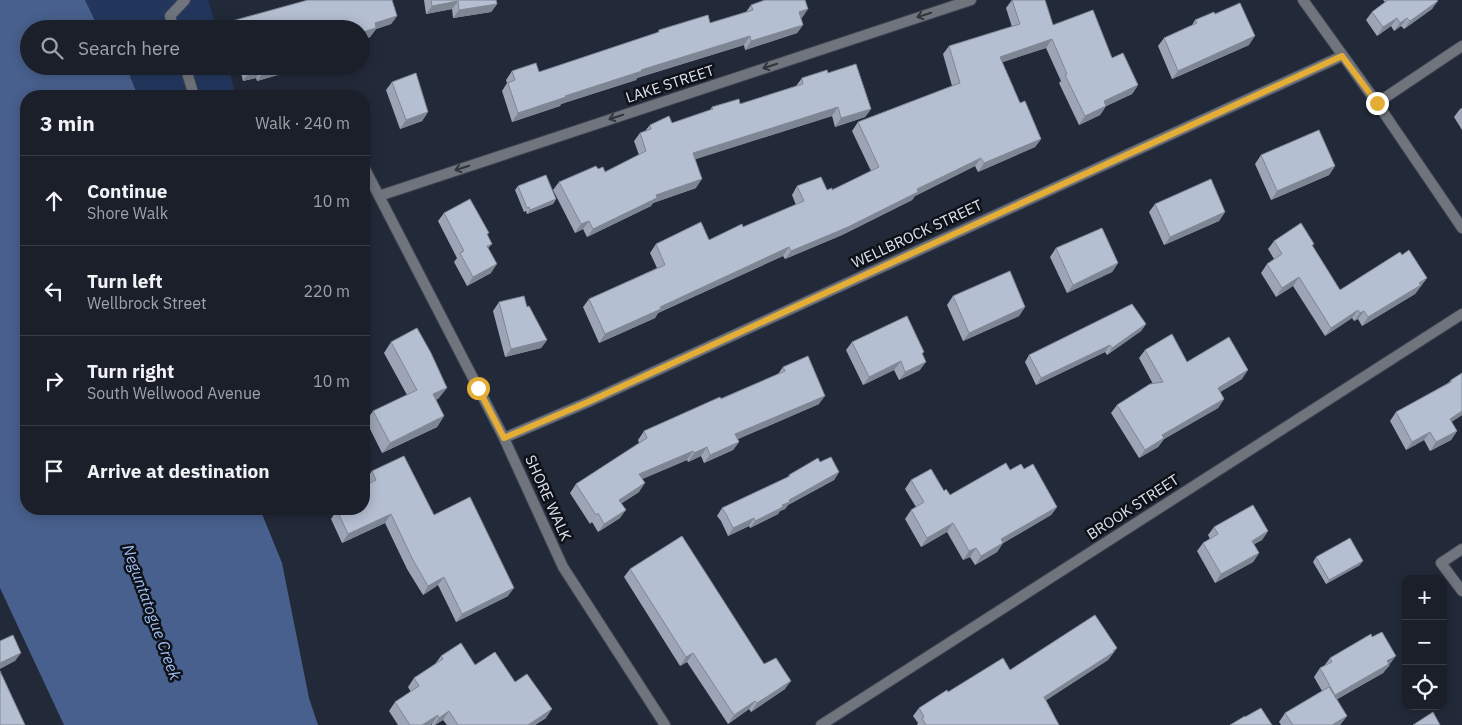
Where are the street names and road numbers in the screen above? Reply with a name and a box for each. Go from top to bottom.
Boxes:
street label: LAKE STREET [623,60,717,107]
street label: WELLBROCK STREET [848,195,986,272]
street label: SHORE WALK [521,452,576,544]
street label: BROOK STREET [1083,469,1183,543]

